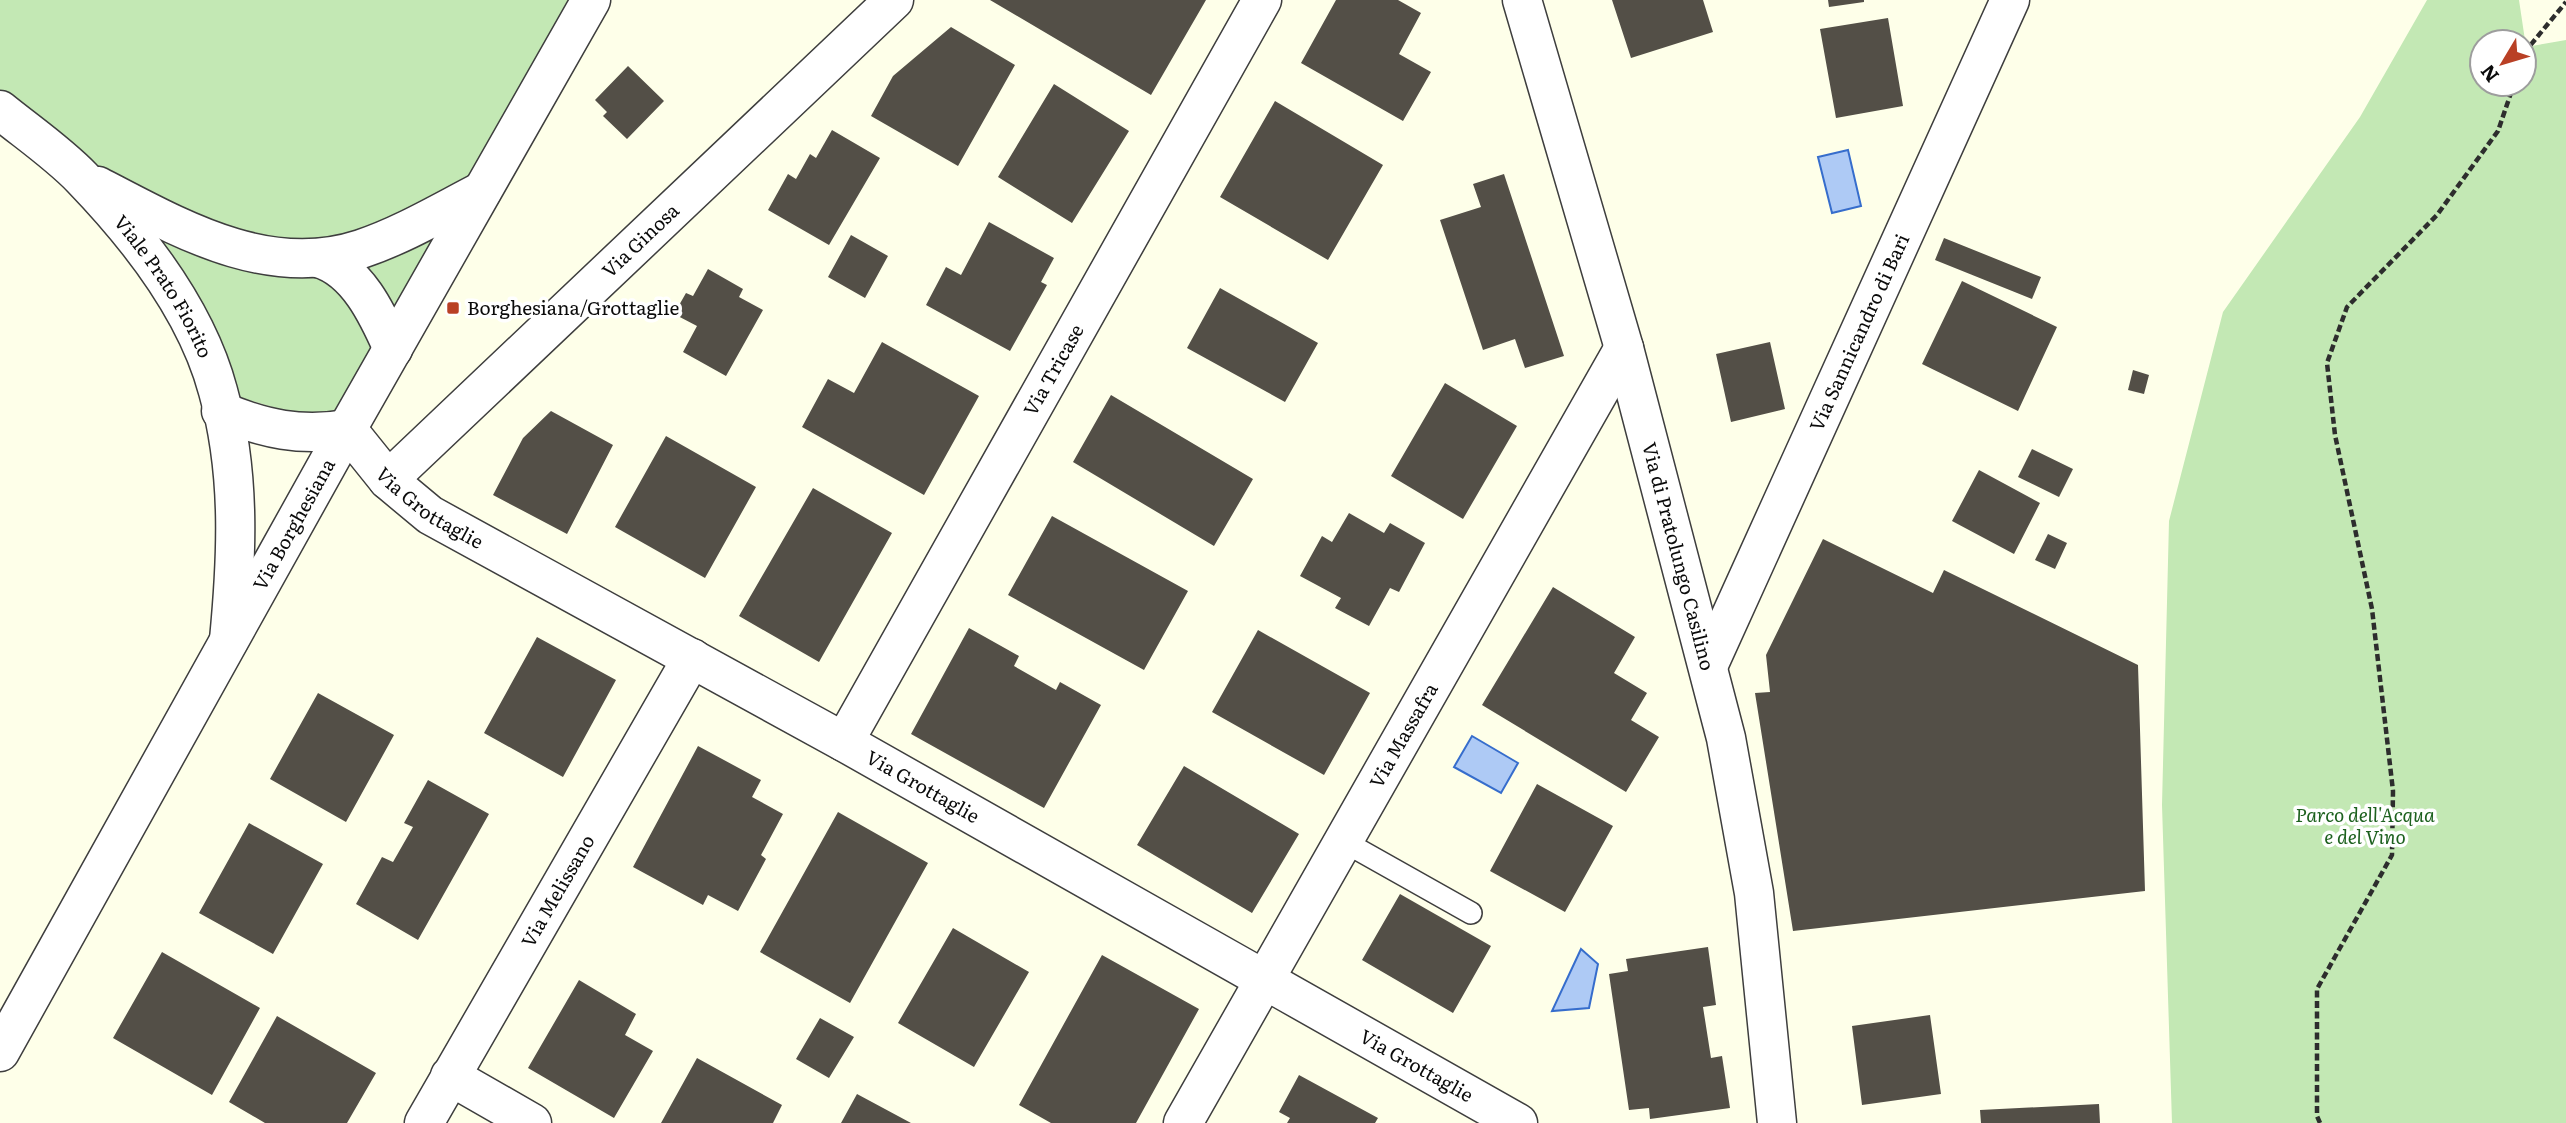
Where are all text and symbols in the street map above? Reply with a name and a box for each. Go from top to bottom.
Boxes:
north arrow [2468,28,2538,98]
text: N [2473,59,2505,89]
street label: Via Ginosa [595,196,685,283]
street label: Viale Prato Fiorito [108,208,220,362]
street label: Via Sannicandro di Bari [1801,229,1915,435]
place label: Borghesiana/Grottaglie [467,293,680,321]
marker: Borghesiana/Grottaglie [445,300,461,316]
street label: Via Tricase [1016,318,1090,420]
street label: Via di Pratolungo Casilino [1636,439,1723,673]
street label: Via Borghesiana [245,452,341,595]
street label: Via Grottaglie [370,461,489,555]
street label: Via Massafra [1362,676,1444,793]
street label: Via Grottaglie [861,742,985,829]
park label: Parco dell'Acqua e del Vino [2295,800,2435,850]
street label: Via Melissano [513,829,601,952]
street label: Via Grottaglie [1355,1021,1479,1108]

